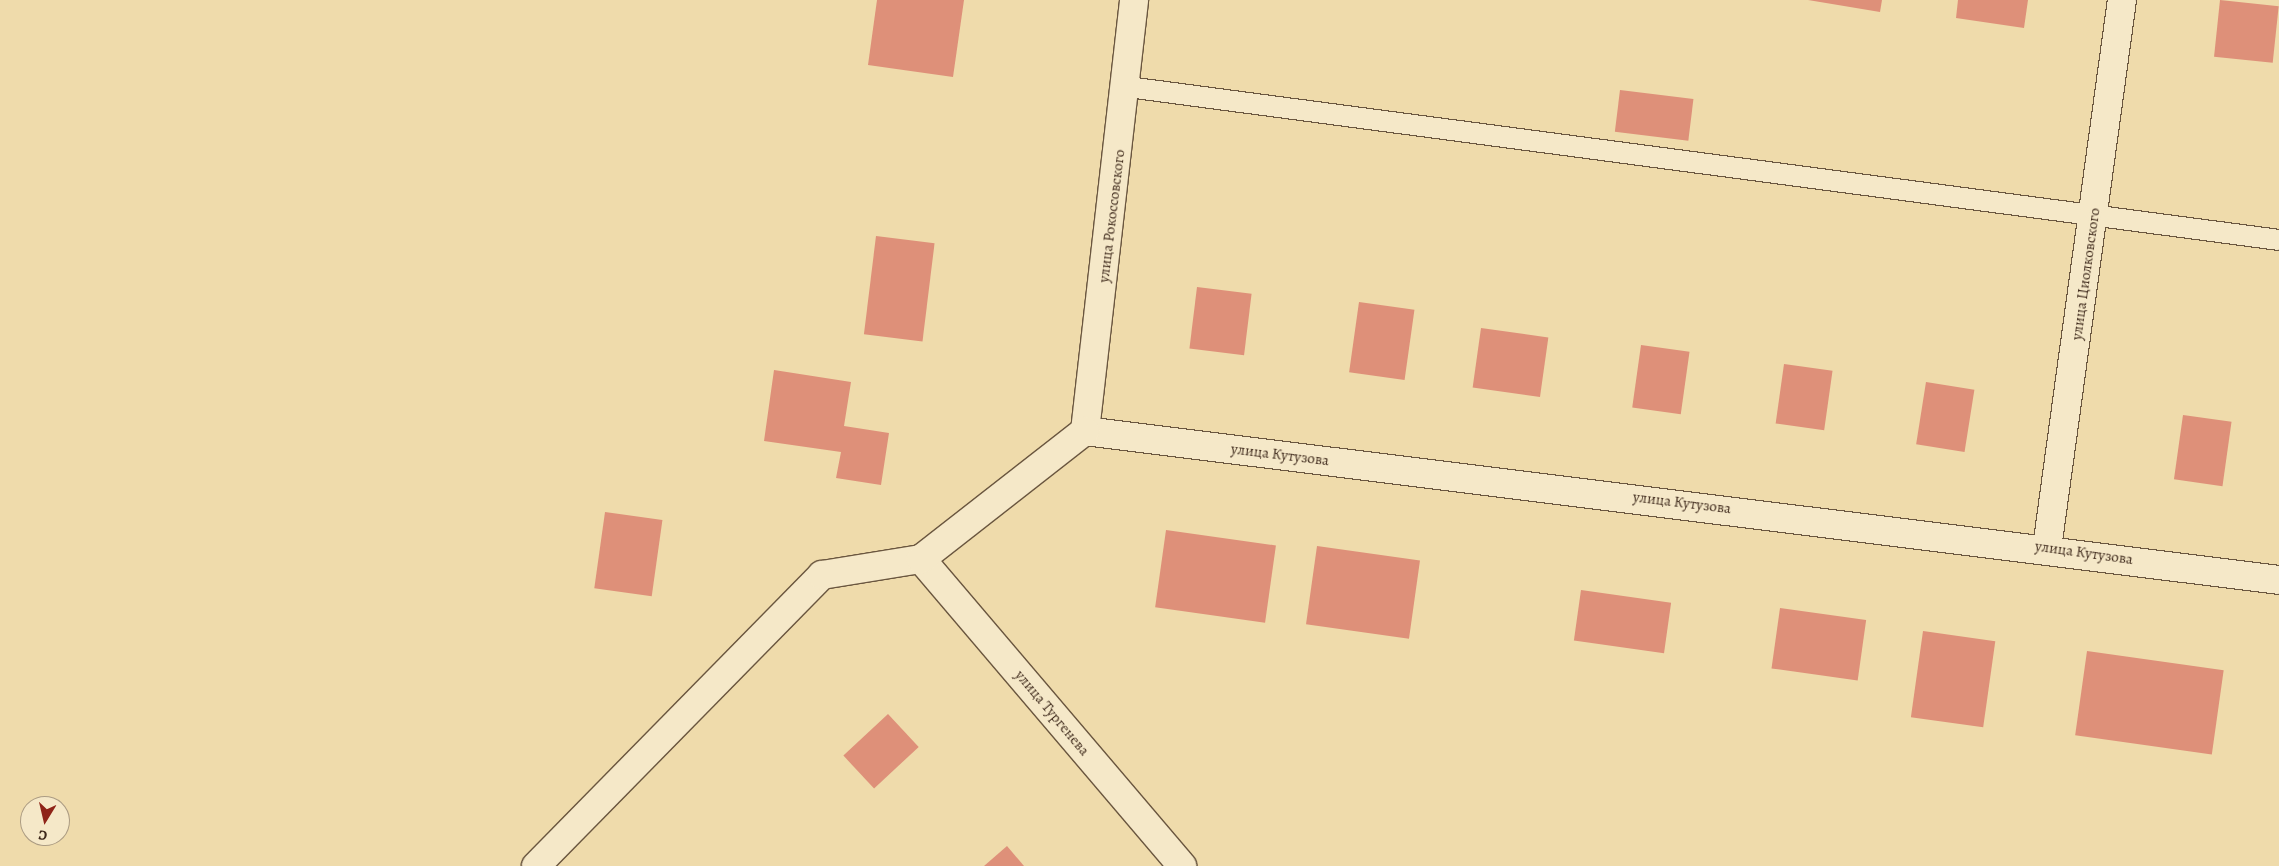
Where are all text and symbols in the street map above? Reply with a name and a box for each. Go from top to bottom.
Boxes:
street label: улица Рокоссовского [1095,148,1129,284]
street label: улица Циолковского [2068,207,2104,341]
street label: улица Кутузова [1230,440,1330,470]
street label: улица Кутузова [1632,488,1732,518]
street label: улица Кутузова [2034,537,2134,569]
street label: улица Тургенева [1011,667,1093,759]
north arrow [20,796,70,846]
text: С [37,825,48,845]

